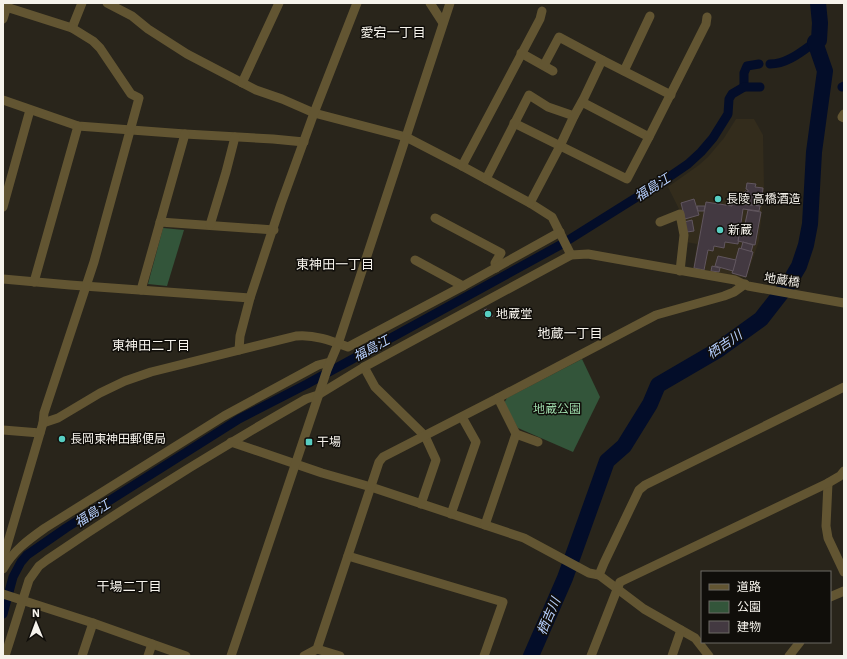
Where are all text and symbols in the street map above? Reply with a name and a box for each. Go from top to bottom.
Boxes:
district label: 愛宕一丁目 [360,24,426,41]
water label: 福島江 [631,169,675,205]
place label: 長陵 高橋酒造 [726,191,801,206]
marker: 長陵 高橋酒造 [713,194,723,204]
place label: 新蔵 [728,222,752,237]
marker: 新蔵 [715,225,725,235]
district label: 東神田一丁目 [296,256,374,273]
street label: 地蔵橋 [763,269,801,290]
place label: 地蔵堂 [496,306,532,321]
marker: 地蔵堂 [483,309,493,319]
district label: 地蔵一丁目 [537,325,603,342]
water label: 栖吉川 [703,325,747,362]
water label: 福島江 [350,331,394,365]
district label: 東神田二丁目 [112,337,190,354]
park label: 地蔵公園 [533,401,581,416]
place label: 長岡東神田郵便局 [70,431,166,446]
marker: 長岡東神田郵便局 [57,434,67,444]
place label: 干場 [317,434,341,449]
marker: 干場 [304,437,314,447]
water label: 福島江 [71,495,115,531]
legend [701,571,831,643]
district label: 干場二丁目 [96,578,162,595]
text: 道路 [737,579,761,594]
water label: 栖吉川 [533,593,565,637]
text: 公園 [737,599,761,614]
north arrow [16,603,56,643]
text: N [32,606,40,620]
text: 建物 [737,619,761,634]

